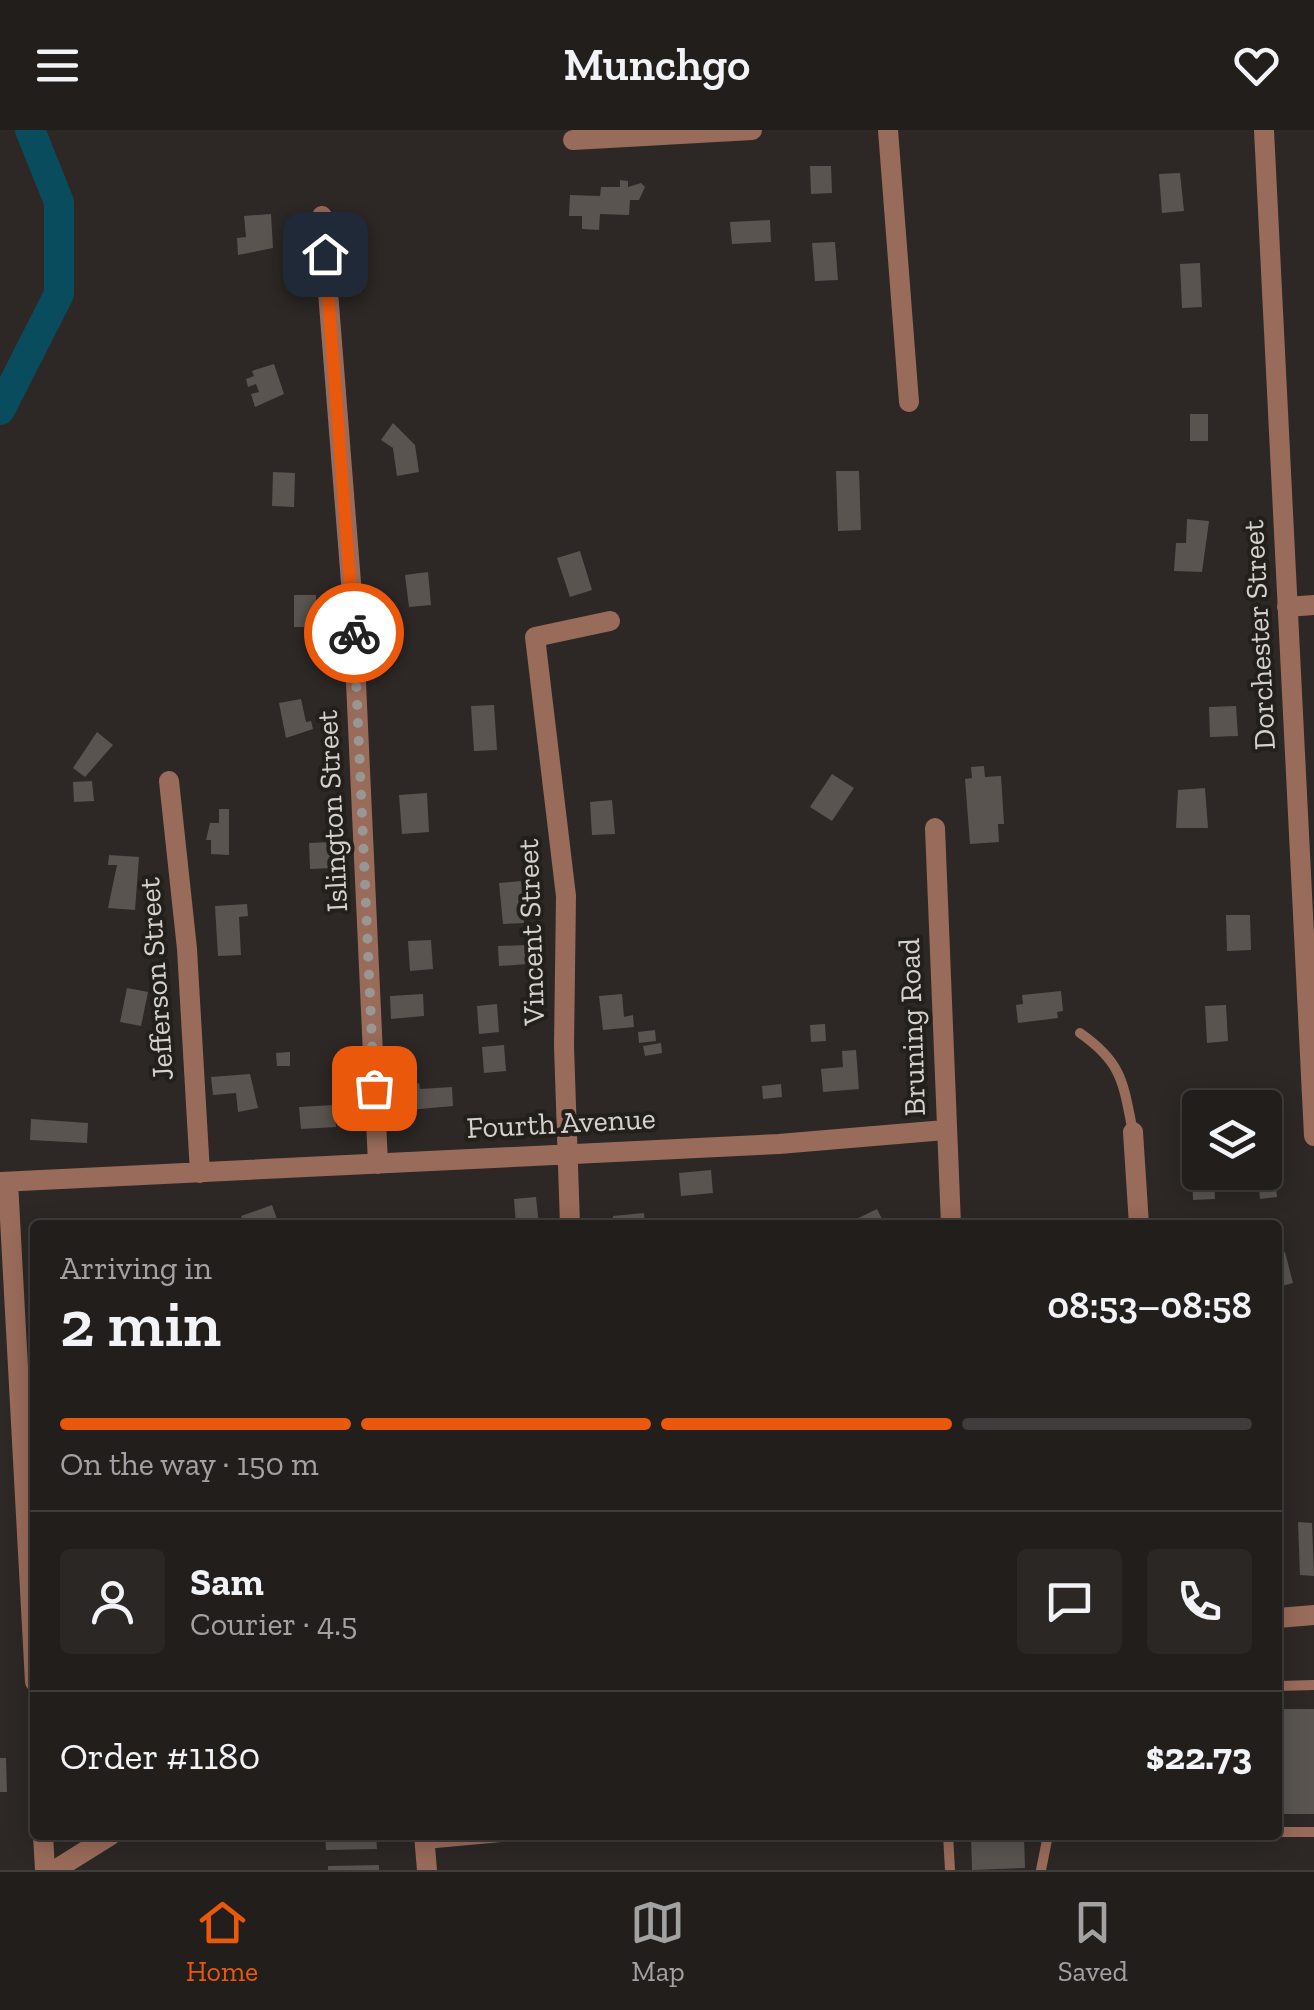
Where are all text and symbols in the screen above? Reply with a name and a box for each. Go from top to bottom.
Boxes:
icon: menu [30,38,85,93]
text: Munchgo [564,38,750,92]
icon: heart [1229,38,1284,93]
pin [283,212,368,297]
icon: home [298,227,353,282]
street label: Dorchester Street [1235,519,1283,751]
courier [304,583,404,683]
icon: bike [327,606,382,661]
street label: Islington Street [309,709,355,913]
street label: Vincent Street [510,838,552,1027]
street label: Jefferson Street [131,876,181,1082]
street label: Bruning Road [891,937,933,1117]
pin [332,1046,417,1131]
icon: bag [347,1061,402,1116]
map controls [1182,1090,1282,1190]
button: layers [1182,1090,1282,1190]
street label: Fourth Avenue [465,1100,657,1146]
text: Arriving in [60,1249,212,1287]
text: 08:53–08:58 [1047,1282,1252,1328]
text: 2 min [60,1285,221,1363]
text: On the way · 150 m [60,1445,319,1483]
button: person [60,1549,165,1654]
button: chat [1017,1549,1122,1654]
button: phone [1147,1549,1252,1654]
text: Sam [190,1559,264,1605]
text: Courier · 4.5 [190,1605,357,1643]
text: Order #1180 [60,1733,260,1779]
text: $22.73 [1146,1733,1252,1779]
tab: Home [186,1895,258,1988]
tab: Map [630,1895,685,1988]
tab: Saved [1058,1895,1128,1988]

